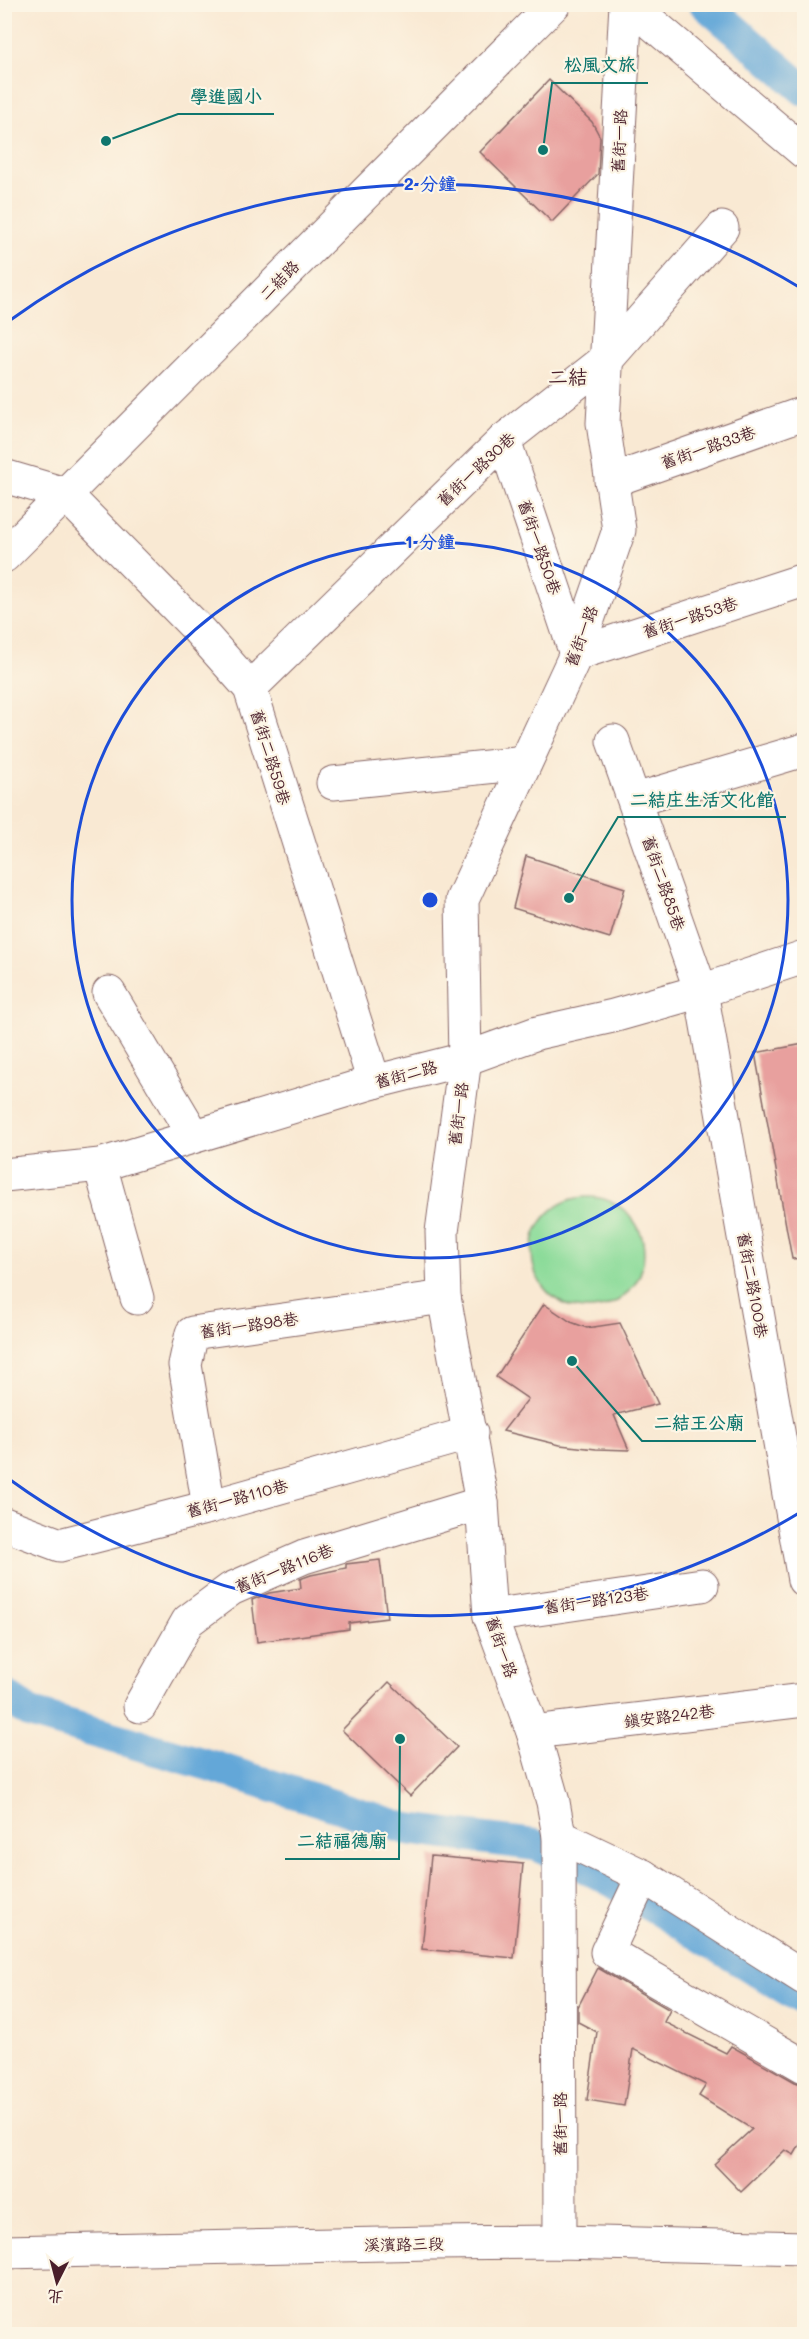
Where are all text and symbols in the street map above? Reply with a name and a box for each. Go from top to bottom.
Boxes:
callout: 松風文旅 [552,47,648,83]
text: 松風文旅 [564,52,636,76]
callout: 學進國小 [178,78,274,114]
text: 學進國小 [190,84,262,108]
street label: 舊街一路 [606,108,631,173]
text: 2 分鐘 [404,171,456,195]
street label: 二結路 [254,255,303,304]
district label: 二結 [548,363,588,389]
street label: 舊街一路33巷 [658,421,758,473]
street label: 舊街一路30巷 [432,427,519,510]
street label: 舊街一路50巷 [514,497,567,597]
text: 1 分鐘 [405,529,455,553]
street label: 舊街一路53巷 [640,591,740,642]
street label: 舊街一路 [559,602,602,669]
street label: 舊街二路59巷 [247,707,296,807]
callout: 二結庄生活文化館 [618,781,786,817]
text: 二結庄生活文化館 [630,787,774,811]
street label: 舊街二路85巷 [638,833,691,933]
centre of rings [420,890,440,910]
street label: 舊街二路 [372,1055,440,1092]
street label: 舊街一路 [443,1081,472,1147]
street label: 舊街二路100巷 [734,1230,773,1339]
street label: 舊街一路98巷 [198,1307,299,1342]
callout: 二結王公廟 [642,1405,756,1441]
text: 二結王公廟 [654,1410,744,1434]
street label: 舊街一路110巷 [184,1474,290,1521]
street label: 舊街一路116巷 [232,1538,336,1597]
street label: 舊街一路123巷 [542,1582,650,1617]
street label: 舊街一路 [482,1613,523,1681]
street label: 鎮安路242巷 [622,1700,715,1731]
callout: 二結福德廟 [285,1823,399,1859]
text: 二結福德廟 [297,1828,387,1852]
street label: 舊街一路 [549,2092,570,2156]
street label: 溪濱路三段 [364,2232,444,2255]
north arrow [27,2252,87,2312]
text: 北 [46,2286,64,2309]

